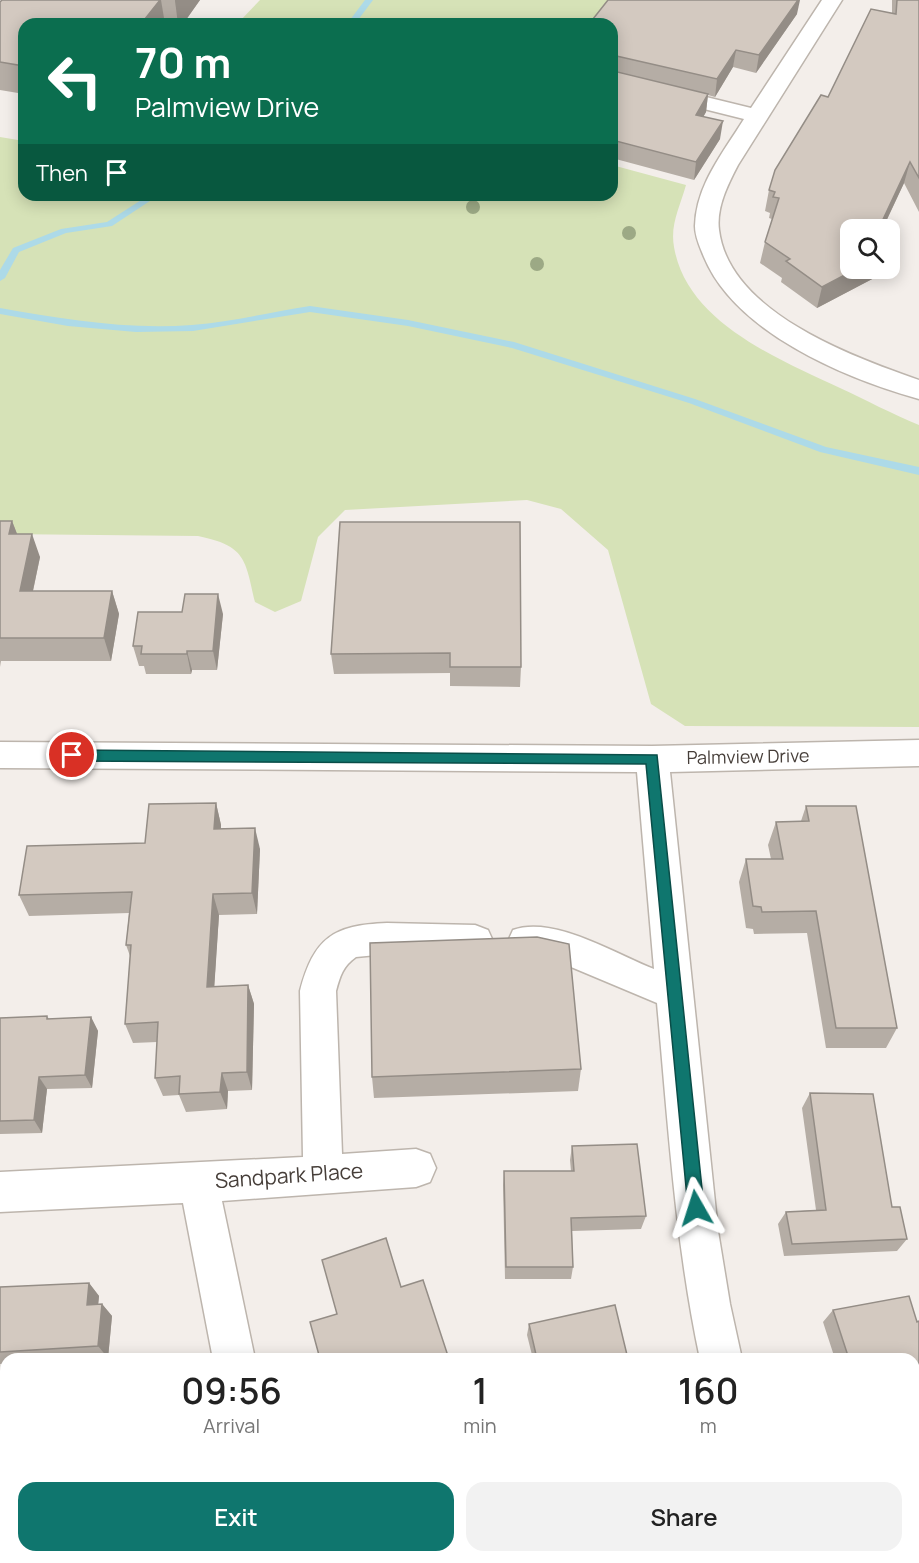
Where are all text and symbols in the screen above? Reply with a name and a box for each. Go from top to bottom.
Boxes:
text: 70 m [135,33,231,91]
icon: left [36,42,114,120]
text: Palmview Drive [135,88,319,125]
icon: arrive [100,156,133,189]
text: Then [36,158,88,188]
map controls [840,219,900,279]
button: search [840,219,900,279]
pin [46,729,97,780]
icon: arrive [55,738,88,771]
street label: Palmview Drive [686,743,810,769]
street label: Sandpark Place [214,1156,364,1194]
position arrow [664,1176,728,1240]
text: 09:56 [181,1366,282,1415]
text: 1 [472,1366,488,1415]
text: 160 [678,1366,739,1415]
text: Arrival [203,1412,260,1439]
text: min [463,1412,497,1439]
text: m [700,1412,717,1439]
button: Exit [18,1482,454,1551]
button: Share [466,1482,902,1551]

